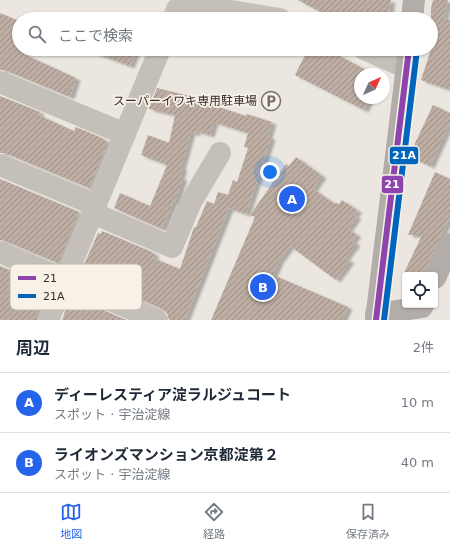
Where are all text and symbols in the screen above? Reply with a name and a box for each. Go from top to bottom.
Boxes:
search box [12,12,438,56]
icon: search [26,23,48,45]
text: ここで検索 [58,27,133,45]
north arrow [354,68,390,104]
parking icon: スーパーイワキ専用駐車場 [260,90,282,112]
place label: スーパーイワキ専用駐車場 [113,94,257,108]
line badge: 21A [389,146,419,165]
text: 21A [392,149,416,162]
your location [260,162,280,182]
line badge: 21 [381,175,404,194]
text: 21 [384,178,400,191]
pin: A [279,184,305,214]
legend [10,264,142,310]
text: 21 [43,272,57,285]
pin: B [250,272,276,302]
map controls [402,272,438,308]
button: locate [402,272,438,308]
text: 21A [43,290,65,303]
text: 周辺 [16,338,50,358]
text: 2件 [413,340,434,355]
text: ディーレスティア淀ラルジュコート [54,386,291,404]
text: A [24,395,34,410]
text: 10 m [401,395,434,410]
text: スポット · 宇治淀線 [54,407,170,422]
text: ライオンズマンション京都淀第２ [54,446,279,464]
text: B [24,455,34,470]
text: 40 m [401,455,434,470]
text: スポット · 宇治淀線 [54,467,170,482]
tab: 地図 [60,501,82,541]
tab: 経路 [203,501,225,541]
tab: 保存済み [346,501,390,541]

